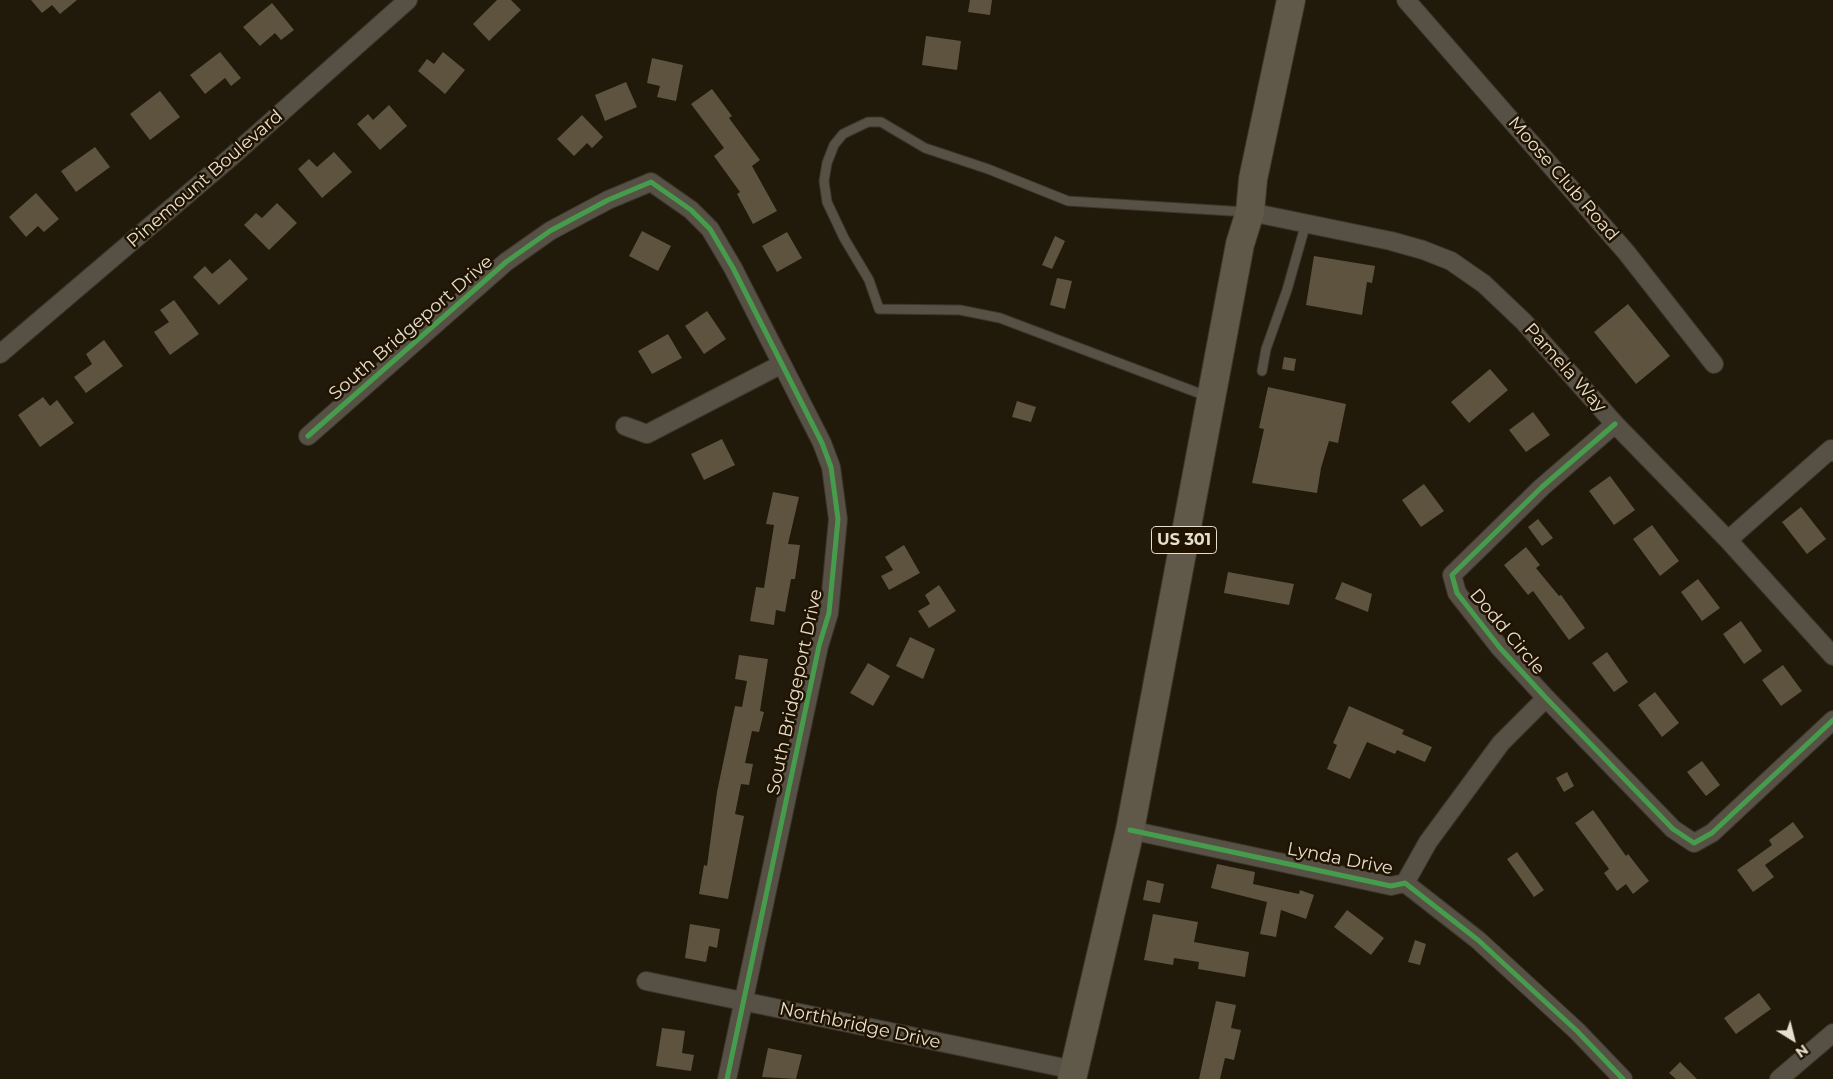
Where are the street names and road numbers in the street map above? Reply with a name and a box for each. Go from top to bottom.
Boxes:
street label: Pinemount Boulevard [123,106,287,252]
street label: Moose Club Road [1503,112,1623,246]
street label: South Bridgeport Drive [325,251,497,405]
street label: Pamela Way [1519,319,1611,417]
road number: US 301 [1152,526,1216,554]
street label: Dodd Circle [1465,585,1549,679]
street label: South Bridgeport Drive [763,587,827,797]
street label: Lynda Drive [1285,838,1395,880]
street label: Northbridge Drive [777,998,943,1054]

